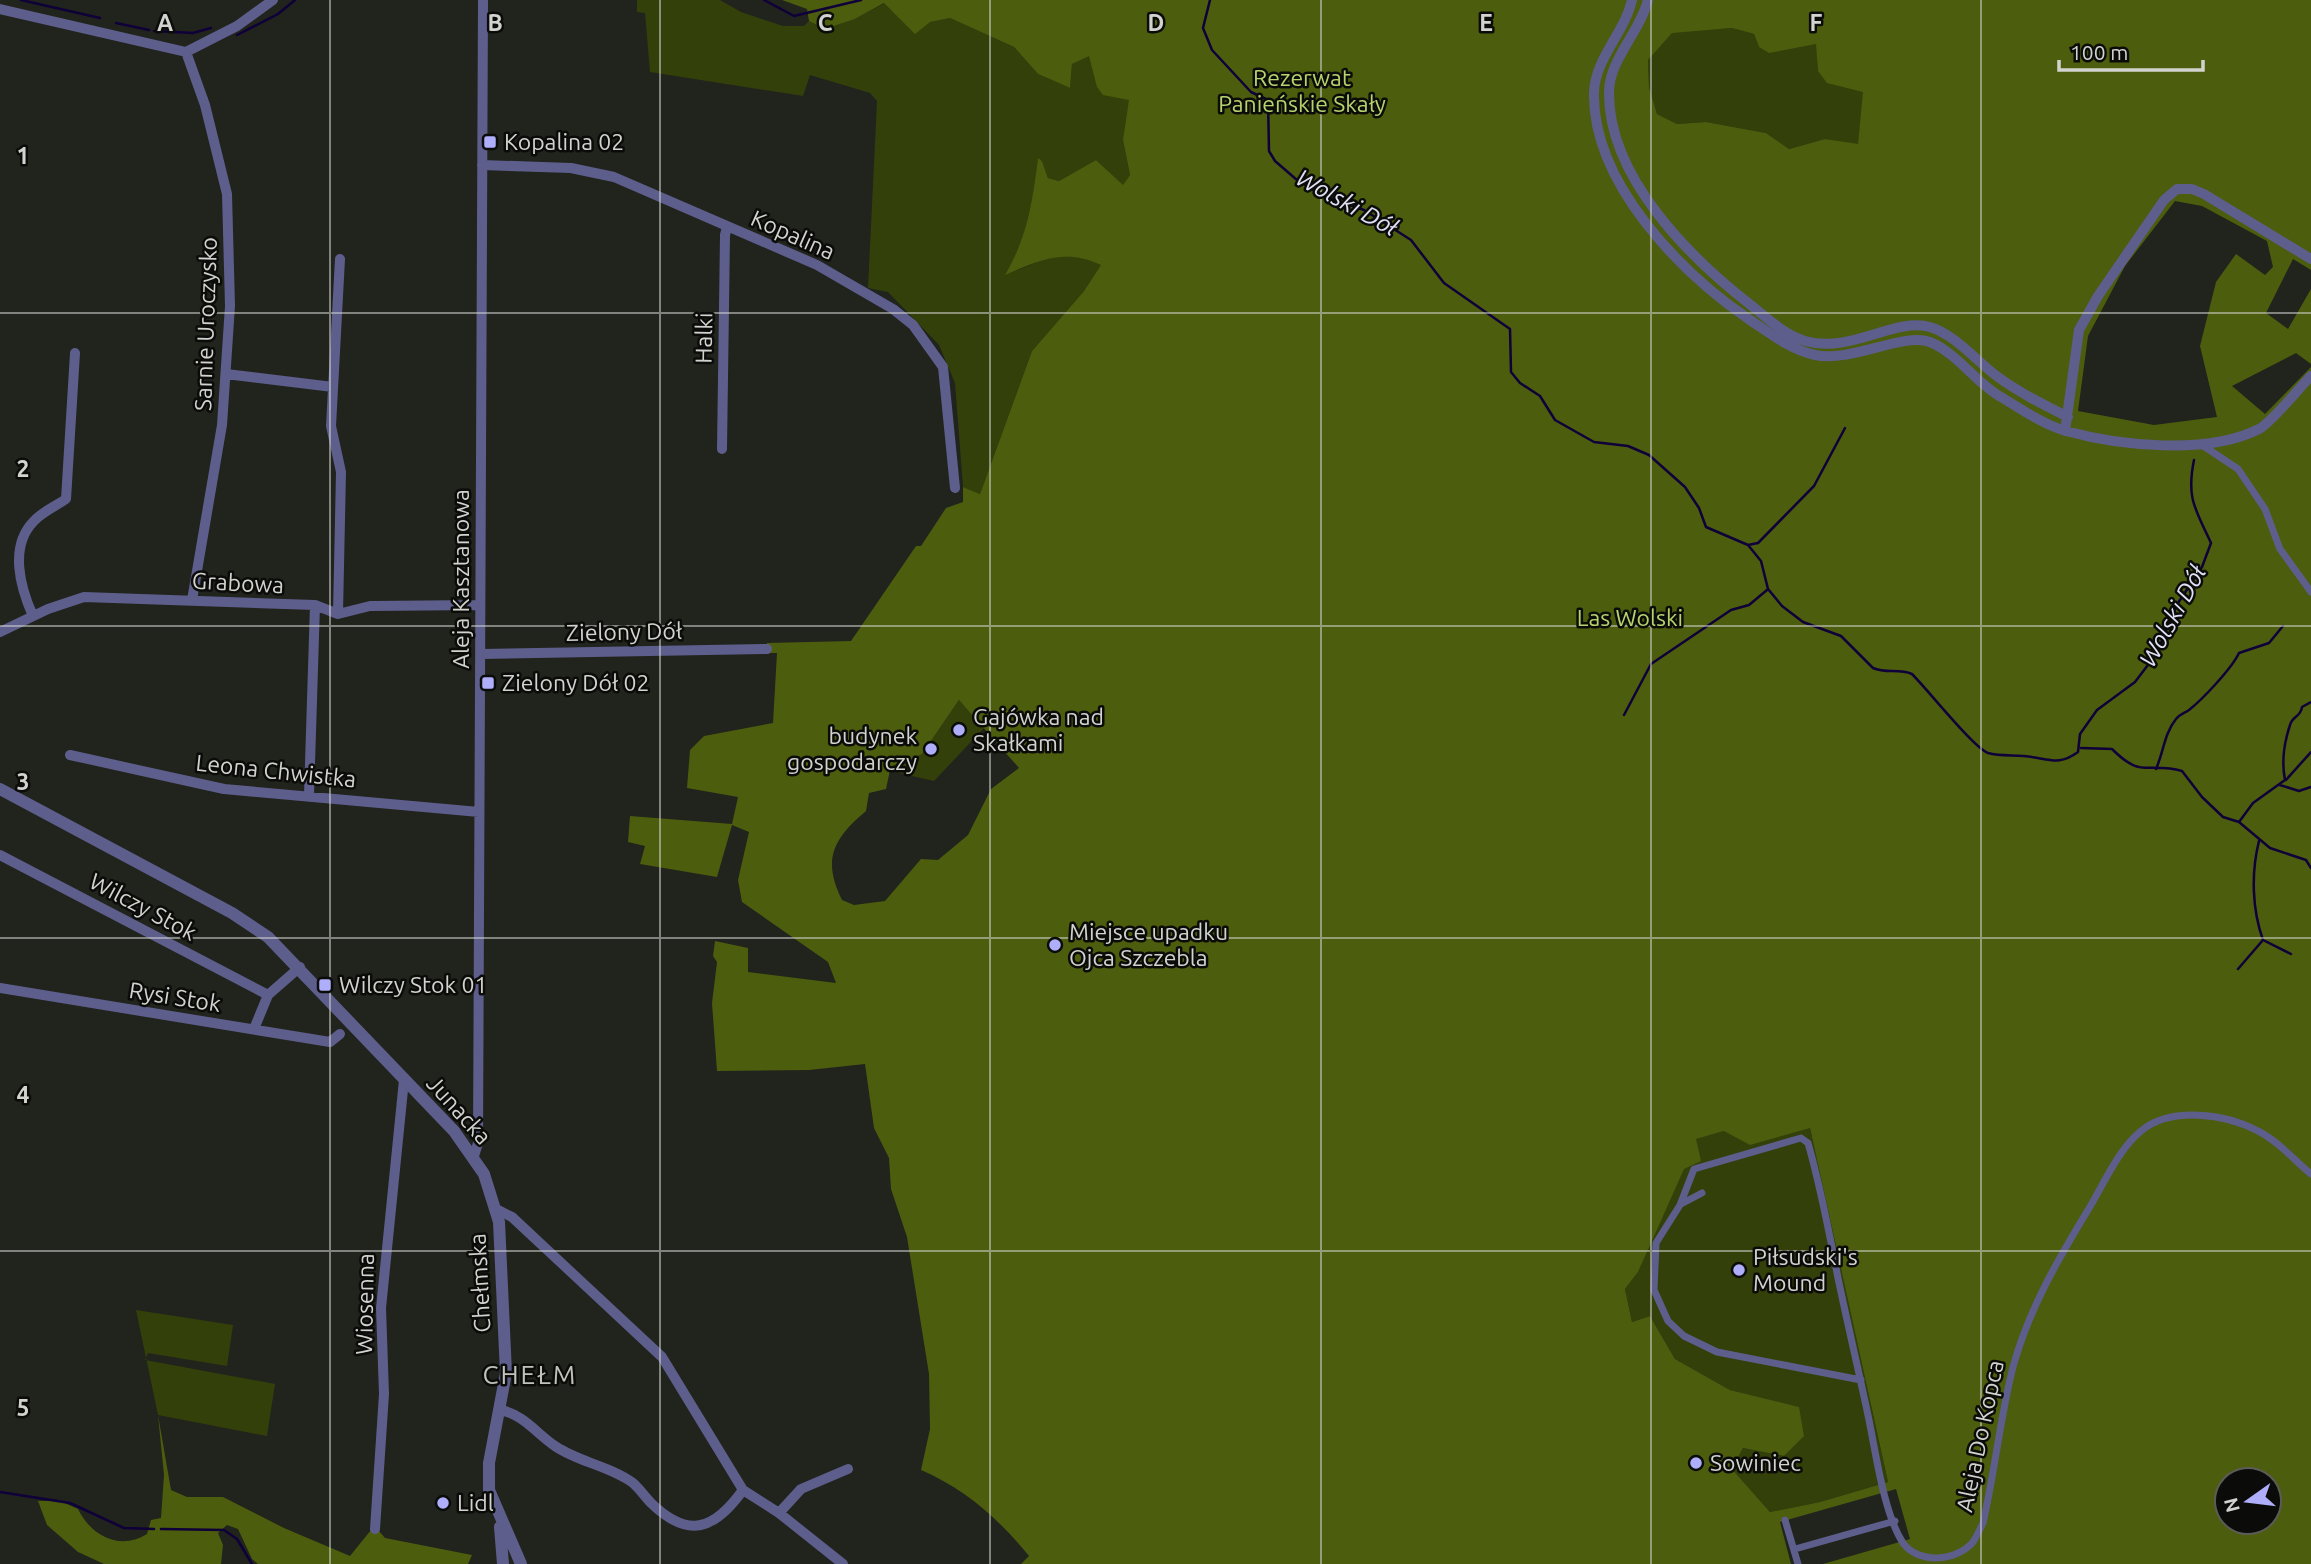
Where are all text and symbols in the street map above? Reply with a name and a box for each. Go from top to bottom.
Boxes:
text: A [157,10,173,35]
text: B [487,10,503,35]
text: C [818,10,833,35]
text: D [1148,10,1164,35]
text: E [1479,10,1493,35]
text: F [1810,10,1823,35]
scale bar [2059,28,2202,72]
text: 100 m [2070,40,2128,64]
park label: Rezerwat Panieńskie Skały [1218,65,1386,116]
place label: Kopalina 02 [504,129,624,154]
marker: Kopalina 02 [482,134,498,150]
text: 1 [17,143,29,168]
water label: Wolski Dół [1292,164,1403,242]
street label: Kopalina [747,205,839,264]
street label: Sarnie Uroczysko [190,237,221,411]
street label: Halki [691,312,716,364]
text: 2 [17,456,29,481]
street label: Aleja Kasztanowa [448,489,473,669]
water label: Wolski Dół [2134,560,2212,671]
street label: Grabowa [191,568,285,597]
park label: Las Wolski [1577,605,1683,630]
street label: Zielony Dół [566,618,683,645]
place label: Zielony Dół 02 [502,670,649,695]
marker: Zielony Dół 02 [480,675,496,691]
place label: Gajówka nad Skałkami [973,704,1104,755]
marker: Gajówka nad Skałkami [951,722,967,738]
place label: budynek gospodarczy [787,723,917,774]
marker: budynek gospodarczy [923,741,939,757]
street label: Leona Chwistka [195,750,358,791]
text: 3 [17,769,29,794]
street label: Wilczy Stok [86,868,201,945]
place label: Miejsce upadku Ojca Szczebla [1069,919,1228,970]
marker: Miejsce upadku Ojca Szczebla [1047,937,1063,953]
place label: Wilczy Stok 01 [339,972,487,997]
street label: Rysi Stok [127,977,223,1016]
marker: Wilczy Stok 01 [317,977,333,993]
street label: Junacka [422,1070,497,1149]
text: 4 [17,1082,30,1107]
street label: Chełmska [464,1233,495,1333]
place label: Piłsudski's Mound [1753,1244,1858,1295]
street label: Wiosenna [351,1253,378,1355]
marker: Piłsudski's Mound [1731,1262,1747,1278]
street label: Aleja Do Kopca [1951,1358,2008,1514]
district label: CHEŁM [483,1360,577,1389]
text: 5 [17,1395,29,1420]
place label: Sowiniec [1710,1450,1801,1475]
marker: Sowiniec [1688,1455,1704,1471]
north arrow [2213,1466,2283,1536]
place label: Lidl [457,1490,494,1515]
marker: Lidl [435,1495,451,1511]
text: N [2219,1496,2244,1515]

